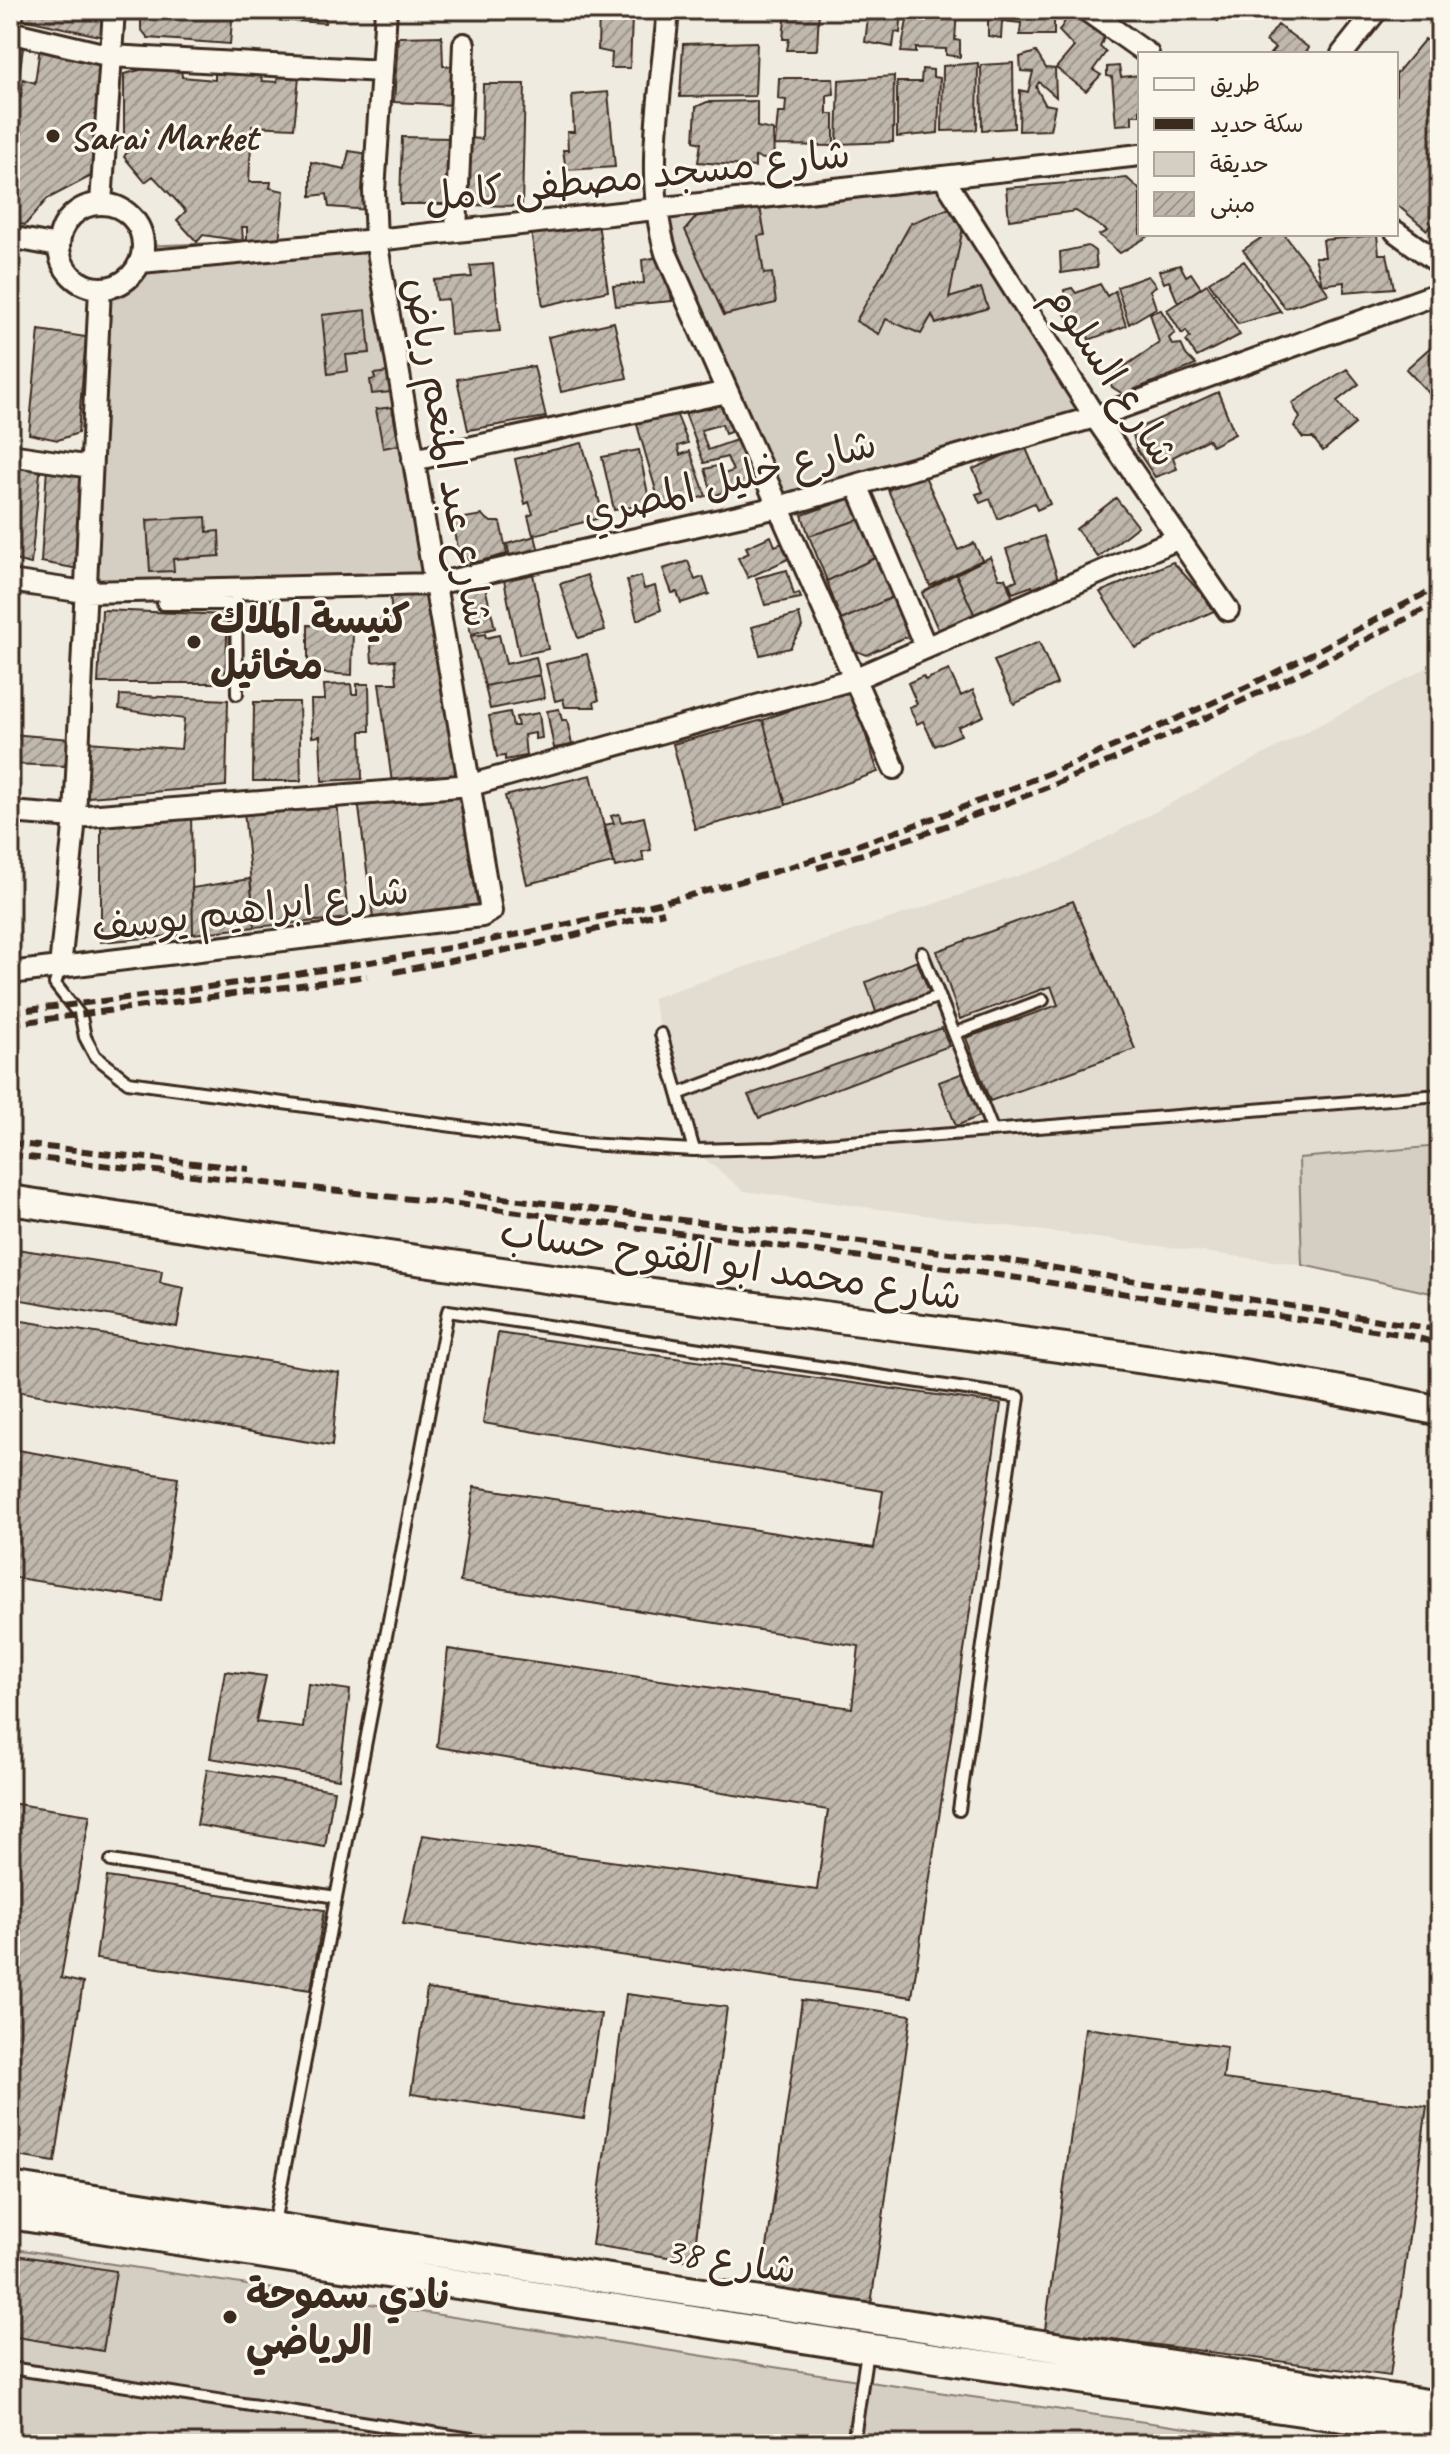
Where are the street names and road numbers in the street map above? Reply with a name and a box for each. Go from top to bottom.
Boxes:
street label: شارع مسجد مصطفى كامل [422,129,853,225]
street label: شارع عبد المنعم رياض [388,273,503,632]
street label: شارع السلوم [1030,275,1190,479]
street label: شارع خليل المصري [577,418,882,543]
street label: شارع ابراهيم يوسف [89,865,412,958]
street label: شارع محمد ابو الفتوح حساب [497,1207,965,1323]
street label: شارع 38 [661,2225,800,2297]

